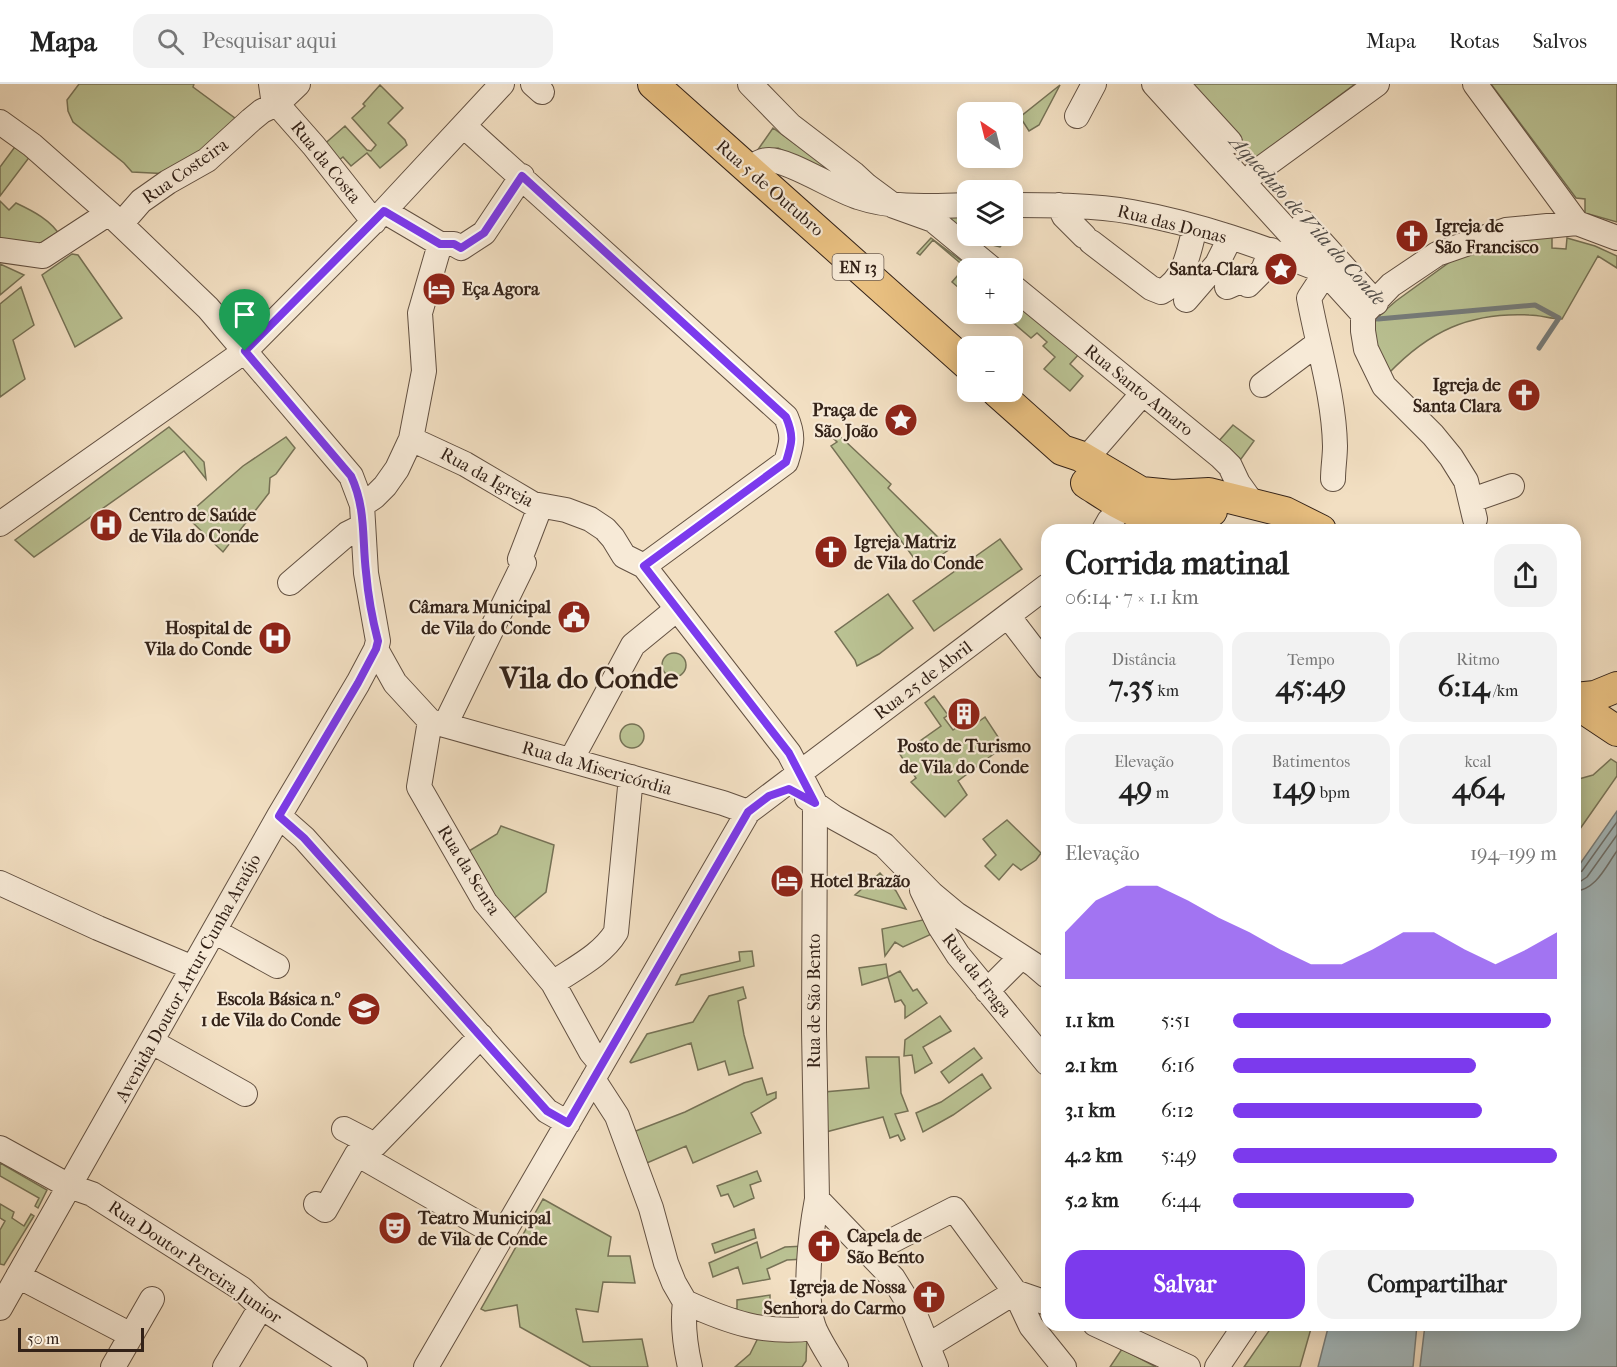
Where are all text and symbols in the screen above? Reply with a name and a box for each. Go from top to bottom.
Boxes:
search box [133,14,553,68]
text: Mapa [30,25,97,58]
icon: search [154,25,187,58]
text: Pesquisar aqui [202,28,337,54]
text: Mapa [1366,29,1416,53]
text: Rotas [1449,29,1499,53]
text: Salvos [1532,29,1587,53]
north arrow [957,102,1023,168]
map controls [957,102,1023,402]
street label: Rua da Costa [286,117,366,208]
water label: Aqueduto de Vila do Conde [1223,128,1391,311]
street label: Rua Costeira [138,134,233,209]
street label: Rua 5 de Outubro [711,136,828,241]
button: layers [957,180,1023,246]
street label: Rua das Donas [1115,201,1229,248]
place label: Igreja de São Francisco [1435,216,1539,258]
church icon: Igreja de São Francisco [1394,218,1430,254]
place icon: Santa-Clara [1263,251,1299,287]
road number: EN 13 [832,254,884,280]
button: + [957,258,1023,324]
place label: Santa-Clara [1169,259,1259,280]
hotel icon: Eça Agora [421,271,457,307]
place label: Eça Agora [462,279,540,300]
pin [219,289,270,351]
icon: arrive [228,298,261,331]
button: − [957,336,1023,402]
street label: Rua Santo Amaro [1080,340,1197,441]
place label: Igreja de Santa Clara [1413,375,1502,417]
church icon: Igreja de Santa Clara [1506,377,1542,413]
place label: Praça de São João [812,400,878,442]
place icon: Praça de São João [883,402,919,438]
street label: Rua da Igreja [437,443,538,512]
place label: Centro de Saúde de Vila do Conde [129,505,259,547]
hospital icon: Centro de Saúde de Vila do Conde [88,507,124,543]
place label: Igreja Matriz de Vila do Conde [854,532,984,574]
church icon: Igreja Matriz de Vila do Conde [813,534,849,570]
text: Corrida matinal [1065,544,1289,583]
button: share [1494,544,1557,607]
text: 06:14 · 7 × 1.1 km [1065,586,1199,609]
place label: Câmara Municipal de Vila do Conde [409,597,552,639]
public building icon: Câmara Municipal de Vila do Conde [556,599,592,635]
place label: Hospital de Vila do Conde [144,618,252,660]
hospital icon: Hospital de Vila do Conde [257,620,293,656]
street label: Rua 25 de Abril [870,637,977,724]
text: Distância [1112,650,1176,669]
text: Tempo [1287,650,1335,669]
text: Ritmo [1456,650,1500,669]
district label: Vila do Conde [499,661,678,696]
text: 7.35 [1109,669,1154,704]
text: 45:49 [1276,669,1346,704]
text: 6:14 [1438,669,1490,704]
text: km [1154,681,1179,700]
text: /km [1490,681,1518,700]
building icon: Posto de Turismo de Vila do Conde [946,696,982,732]
place label: Posto de Turismo de Vila do Conde [897,736,1031,778]
street label: Rua da Misericórdia [519,737,675,800]
text: Elevação [1114,752,1174,771]
text: Batimentos [1272,752,1350,771]
text: kcal [1465,752,1491,771]
text: 49 [1119,771,1152,806]
text: 149 [1272,771,1316,806]
text: 464 [1452,771,1504,806]
text: m [1152,783,1169,802]
text: bpm [1316,783,1350,802]
street label: Rua da Senra [433,822,505,920]
text: Elevação [1065,842,1140,865]
text: 194–199 m [1470,842,1557,865]
street label: Avenida Doutor Artur Cunha Araújo [111,851,266,1107]
hotel icon: Hotel Brazão [769,863,805,899]
place label: Hotel Brazão [810,871,910,892]
street label: Rua da Fraga [937,929,1016,1022]
street label: Rua de São Bento [804,934,825,1068]
place label: Escola Básica n.º 1 de Vila do Conde [201,989,341,1031]
school or university icon: Escola Básica n.º 1 de Vila do Conde [346,991,382,1027]
text: 1.1 km [1065,1009,1114,1032]
text: 5:51 [1161,1009,1190,1032]
text: 2.1 km [1065,1054,1118,1077]
text: 6:16 [1161,1054,1195,1077]
text: 3.1 km [1065,1099,1115,1122]
text: 6:12 [1161,1099,1194,1122]
text: 4.2 km [1065,1144,1123,1167]
text: 5:49 [1161,1144,1197,1167]
text: 5.2 km [1065,1189,1119,1212]
text: 6:44 [1161,1189,1200,1212]
street label: Rua Doutor Pereira Junior [104,1196,286,1329]
place label: Teatro Municipal de Vila de Conde [417,1208,552,1250]
theatre icon: Teatro Municipal de Vila de Conde [377,1210,413,1246]
place label: Capela de São Bento [847,1226,924,1268]
church icon: Capela de São Bento [806,1228,842,1264]
button: Salvar [1065,1250,1305,1319]
button: Compartilhar [1317,1250,1557,1319]
place label: Igreja de Nossa Senhora do Carmo [764,1277,907,1319]
church icon: Igreja de Nossa Senhora do Carmo [911,1279,947,1315]
scale bar [18,1325,144,1352]
text: 50 m [27,1329,59,1348]

